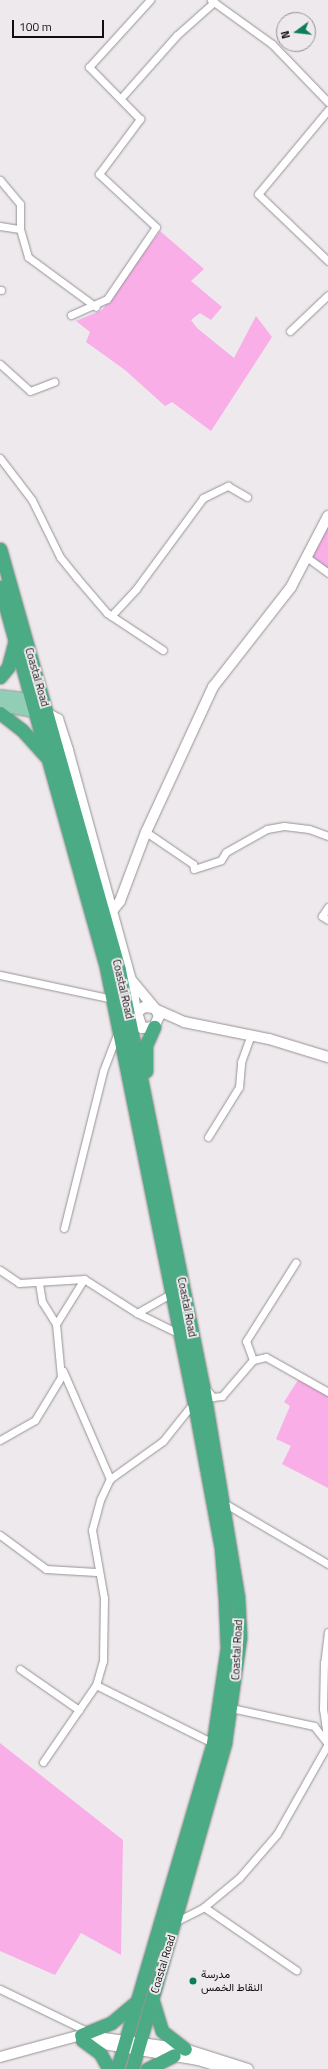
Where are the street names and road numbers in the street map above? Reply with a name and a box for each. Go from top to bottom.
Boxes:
street label: Coastal Road [22,646,52,708]
street label: Coastal Road [110,958,136,1020]
street label: Coastal Road [175,1276,199,1338]
street label: Coastal Road [229,1619,245,1681]
street label: Coastal Road [148,1933,178,1995]

